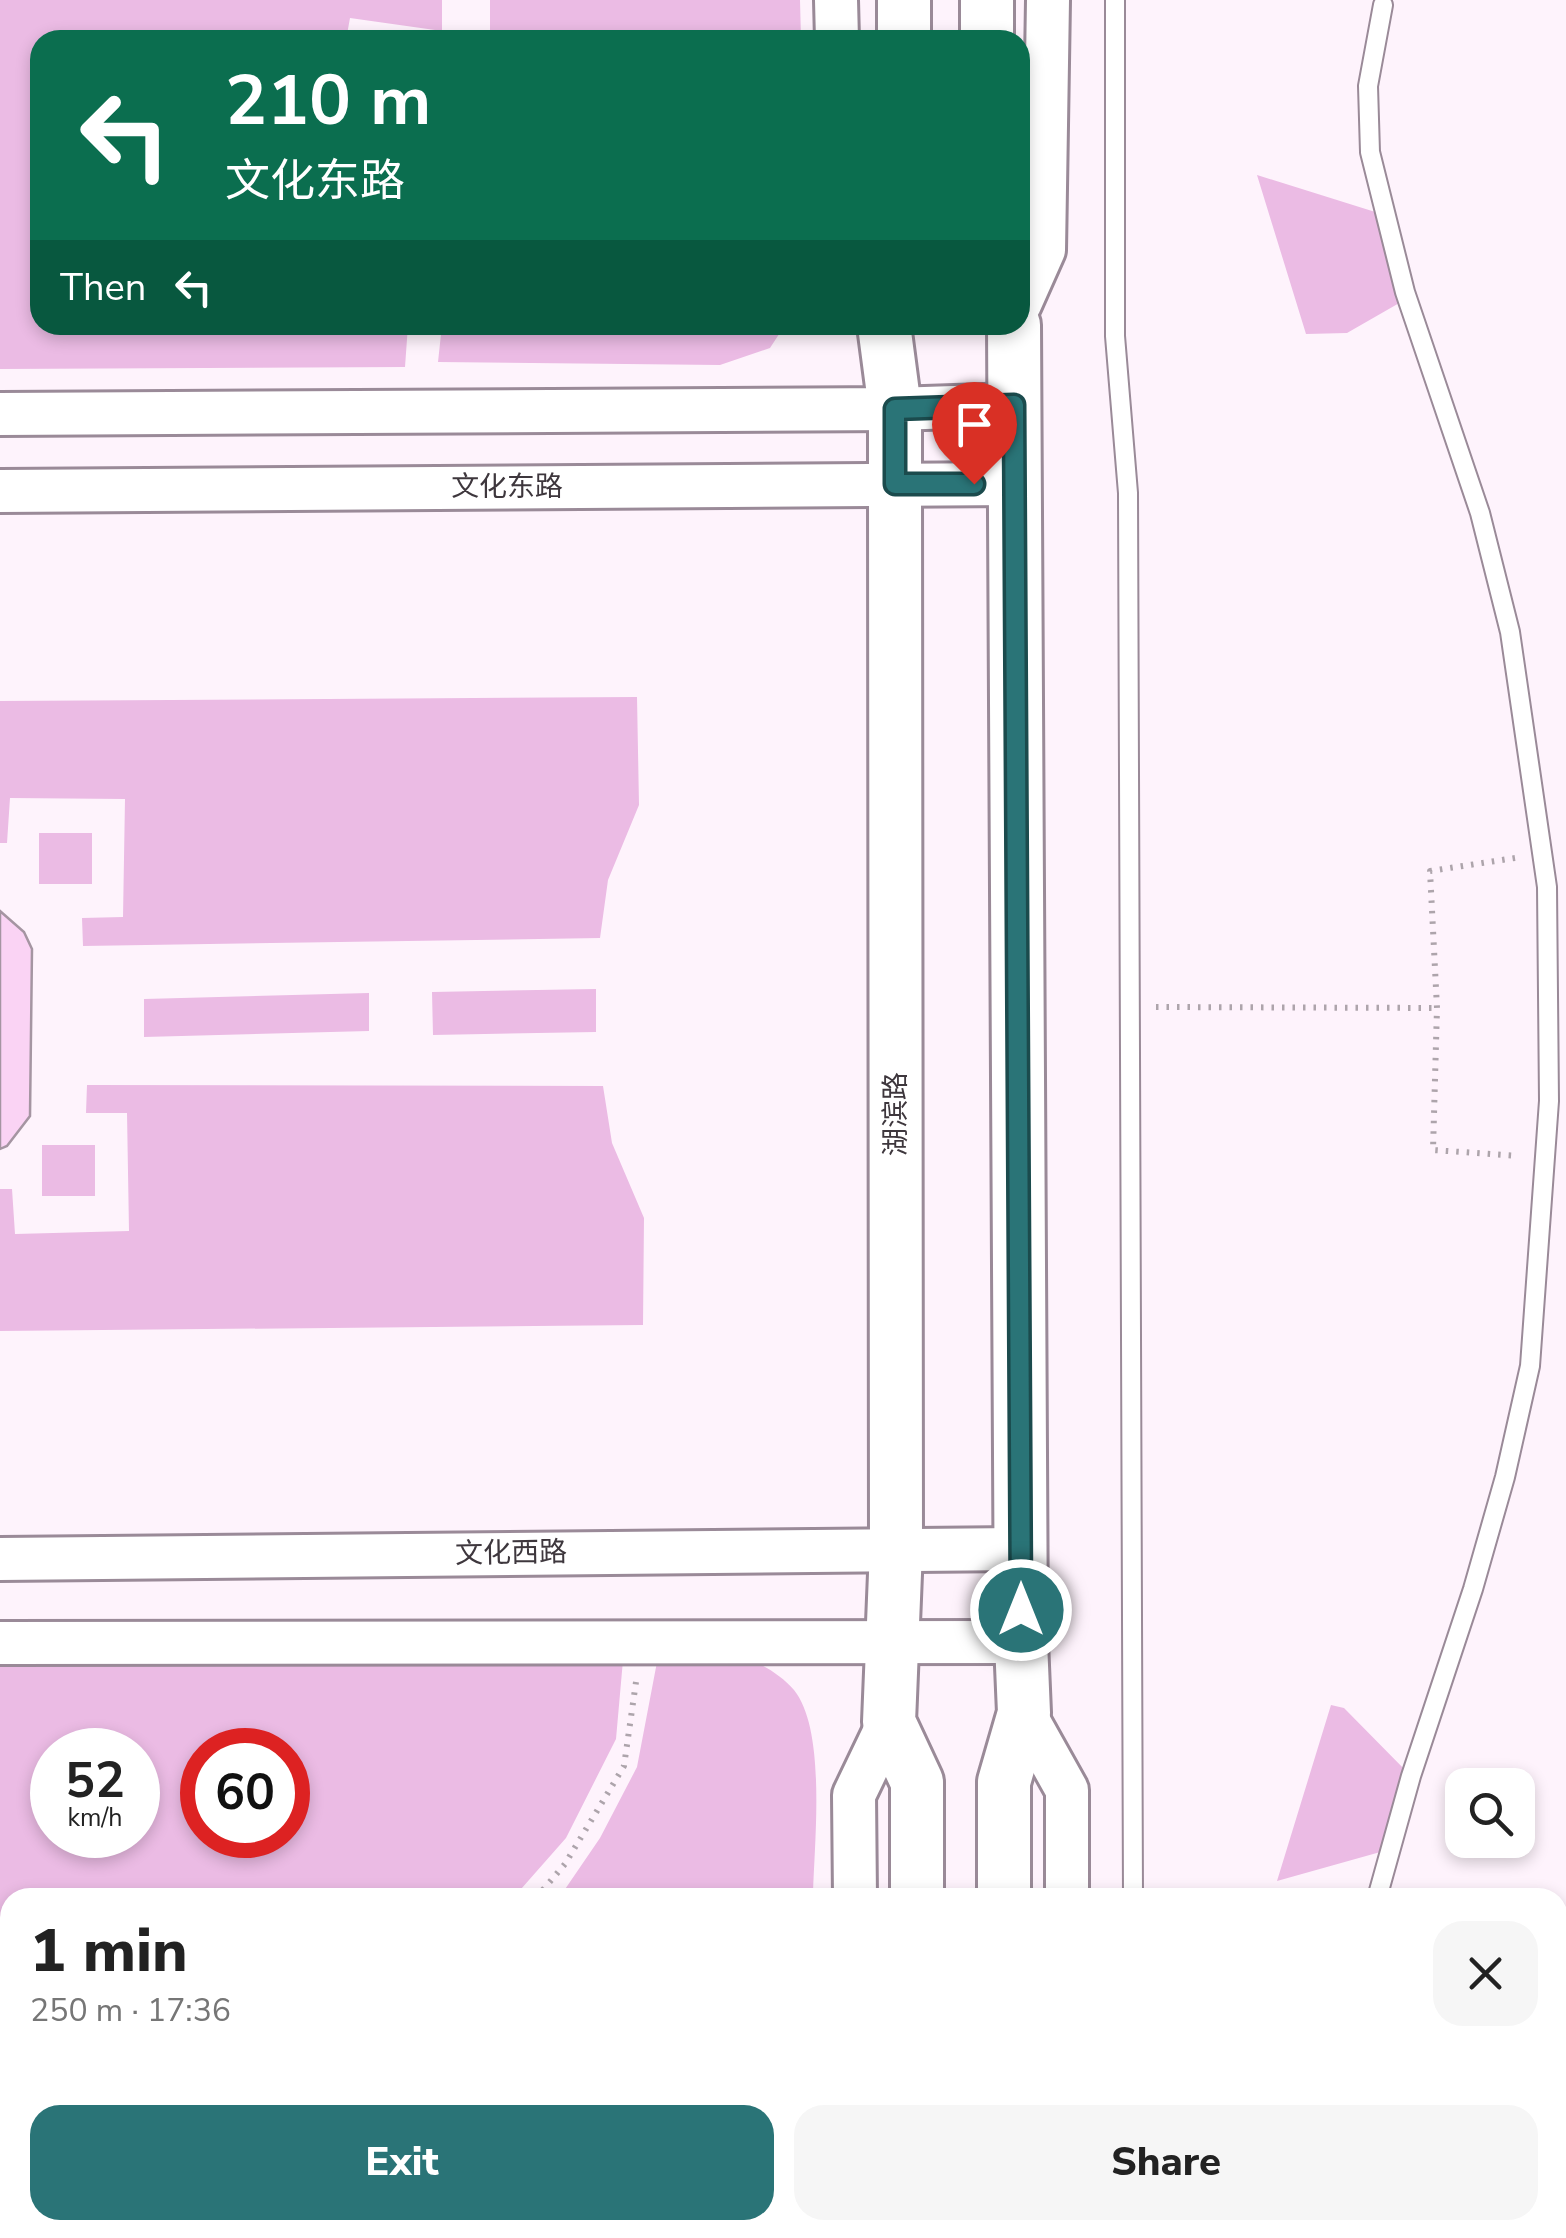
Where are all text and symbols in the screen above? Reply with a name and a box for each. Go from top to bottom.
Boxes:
text: 210 m [225,53,431,149]
icon: left [60,70,190,200]
text: 文化东路 [225,151,405,212]
icon: left [166,260,221,315]
text: Then [60,262,146,313]
pin [932,382,1017,485]
icon: arrive [947,397,1002,452]
street label: 文化东路 [451,468,563,506]
street label: 湖滨路 [877,1072,915,1156]
street label: 文化西路 [455,1533,567,1573]
position arrow [969,1558,1073,1662]
speed limit sign: 60 [180,1728,310,1858]
text: 52 [65,1746,125,1815]
map controls [1445,1768,1535,1858]
button: search [1445,1768,1535,1858]
text: km/h [67,1801,123,1835]
text: 1 min [30,1910,188,1992]
button: close [1433,1921,1538,2026]
text: 250 m · 17:36 [30,1989,231,2032]
button: Exit [30,2105,774,2220]
button: Share [794,2105,1538,2220]

